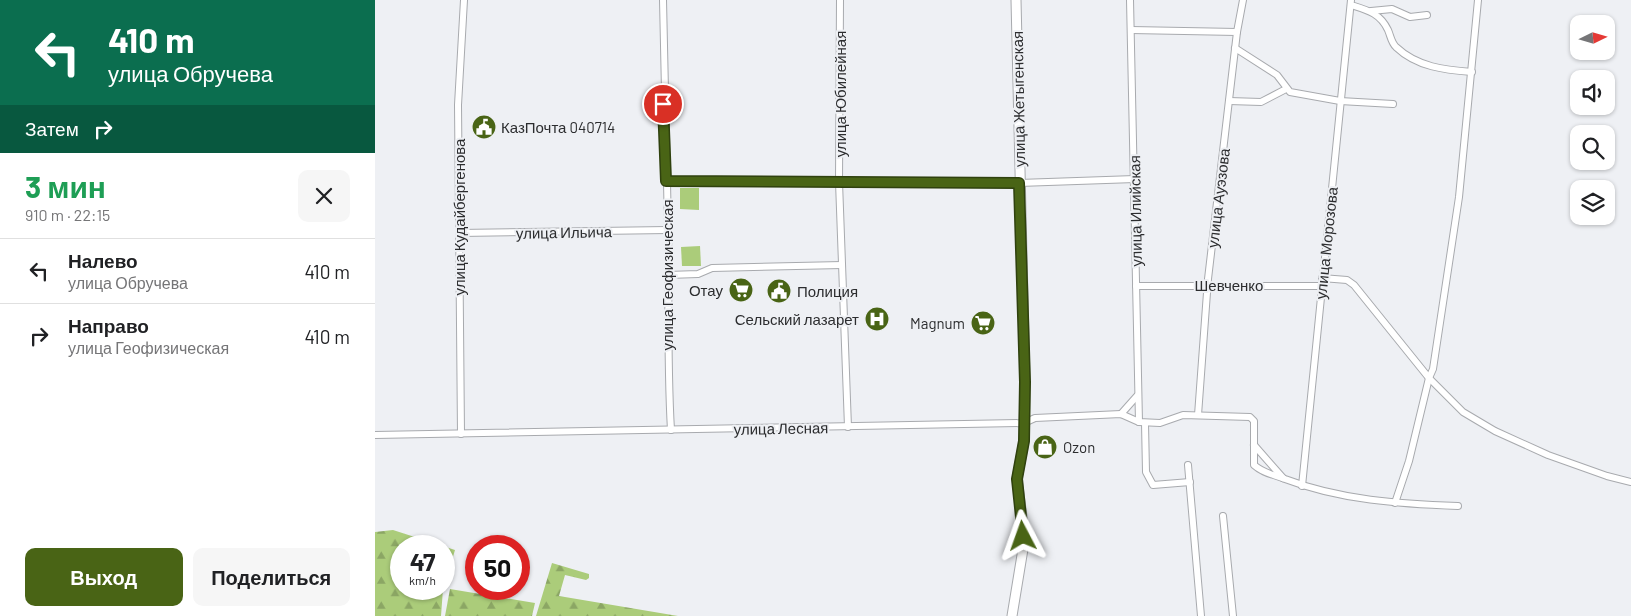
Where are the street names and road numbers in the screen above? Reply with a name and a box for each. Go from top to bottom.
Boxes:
street label: улица Юбилейная [831,31,849,157]
street label: улица Жетыгенская [1008,31,1028,167]
street label: улица Кудайбергенова [450,138,468,295]
street label: улица Ауэзова [1203,147,1233,249]
street label: улица Илийская [1125,155,1145,267]
street label: улица Морозова [1311,185,1341,300]
street label: улица Геофизическая [658,199,676,351]
street label: улица Ильича [516,222,613,242]
street label: Шевченко [1195,276,1263,294]
street label: улица Лесная [734,418,828,438]

